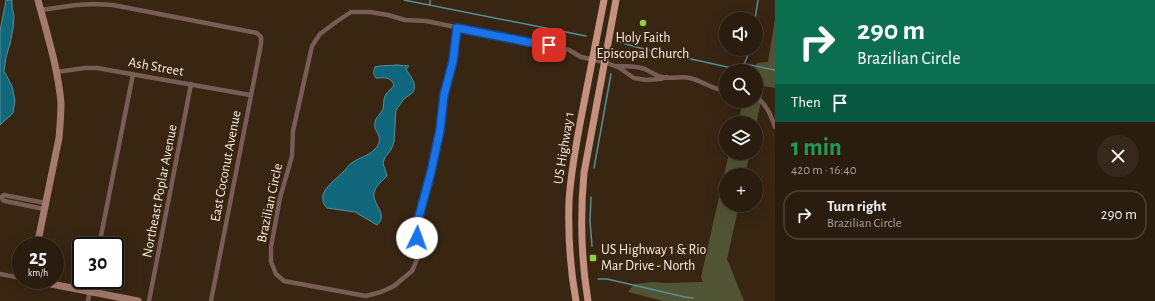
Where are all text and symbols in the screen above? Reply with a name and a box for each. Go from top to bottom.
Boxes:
map controls [719,12,763,212]
button: sound [719,12,763,56]
icon: right [791,16,843,68]
text: 290 m [857,17,925,45]
marker: Holy Faith Episcopal Church [638,18,648,28]
pin [532,28,566,62]
place label: Holy Faith Episcopal Church [597,31,689,61]
icon: arrive [538,34,560,56]
text: Brazilian Circle [857,50,961,68]
street label: Ash Street [127,55,185,79]
button: search [719,64,763,108]
icon: arrive [829,92,851,114]
text: Then [791,95,821,110]
street label: East Coconut Avenue [208,109,244,223]
street label: US Highway 1 [551,111,577,185]
button: layers [719,116,763,160]
street label: Northeast Poplar Avenue [140,123,180,259]
button: close [1097,135,1139,177]
text: 1 min [791,136,842,160]
street label: Brazilian Circle [255,162,285,244]
text: 420 m · 16:40 [791,164,857,177]
button: + [719,168,763,212]
text: Turn right [827,199,886,214]
icon: right [793,204,815,226]
text: 290 m [1101,207,1137,222]
position arrow [396,217,438,259]
text: Brazilian Circle [827,217,902,230]
speed limit sign: 30 [72,237,124,289]
place label: US Highway 1 & Rio Mar Drive - North [601,243,707,273]
text: 25 [29,248,47,268]
marker: US Highway 1 & Rio Mar Drive - North [588,253,598,263]
text: km/h [28,268,48,278]

